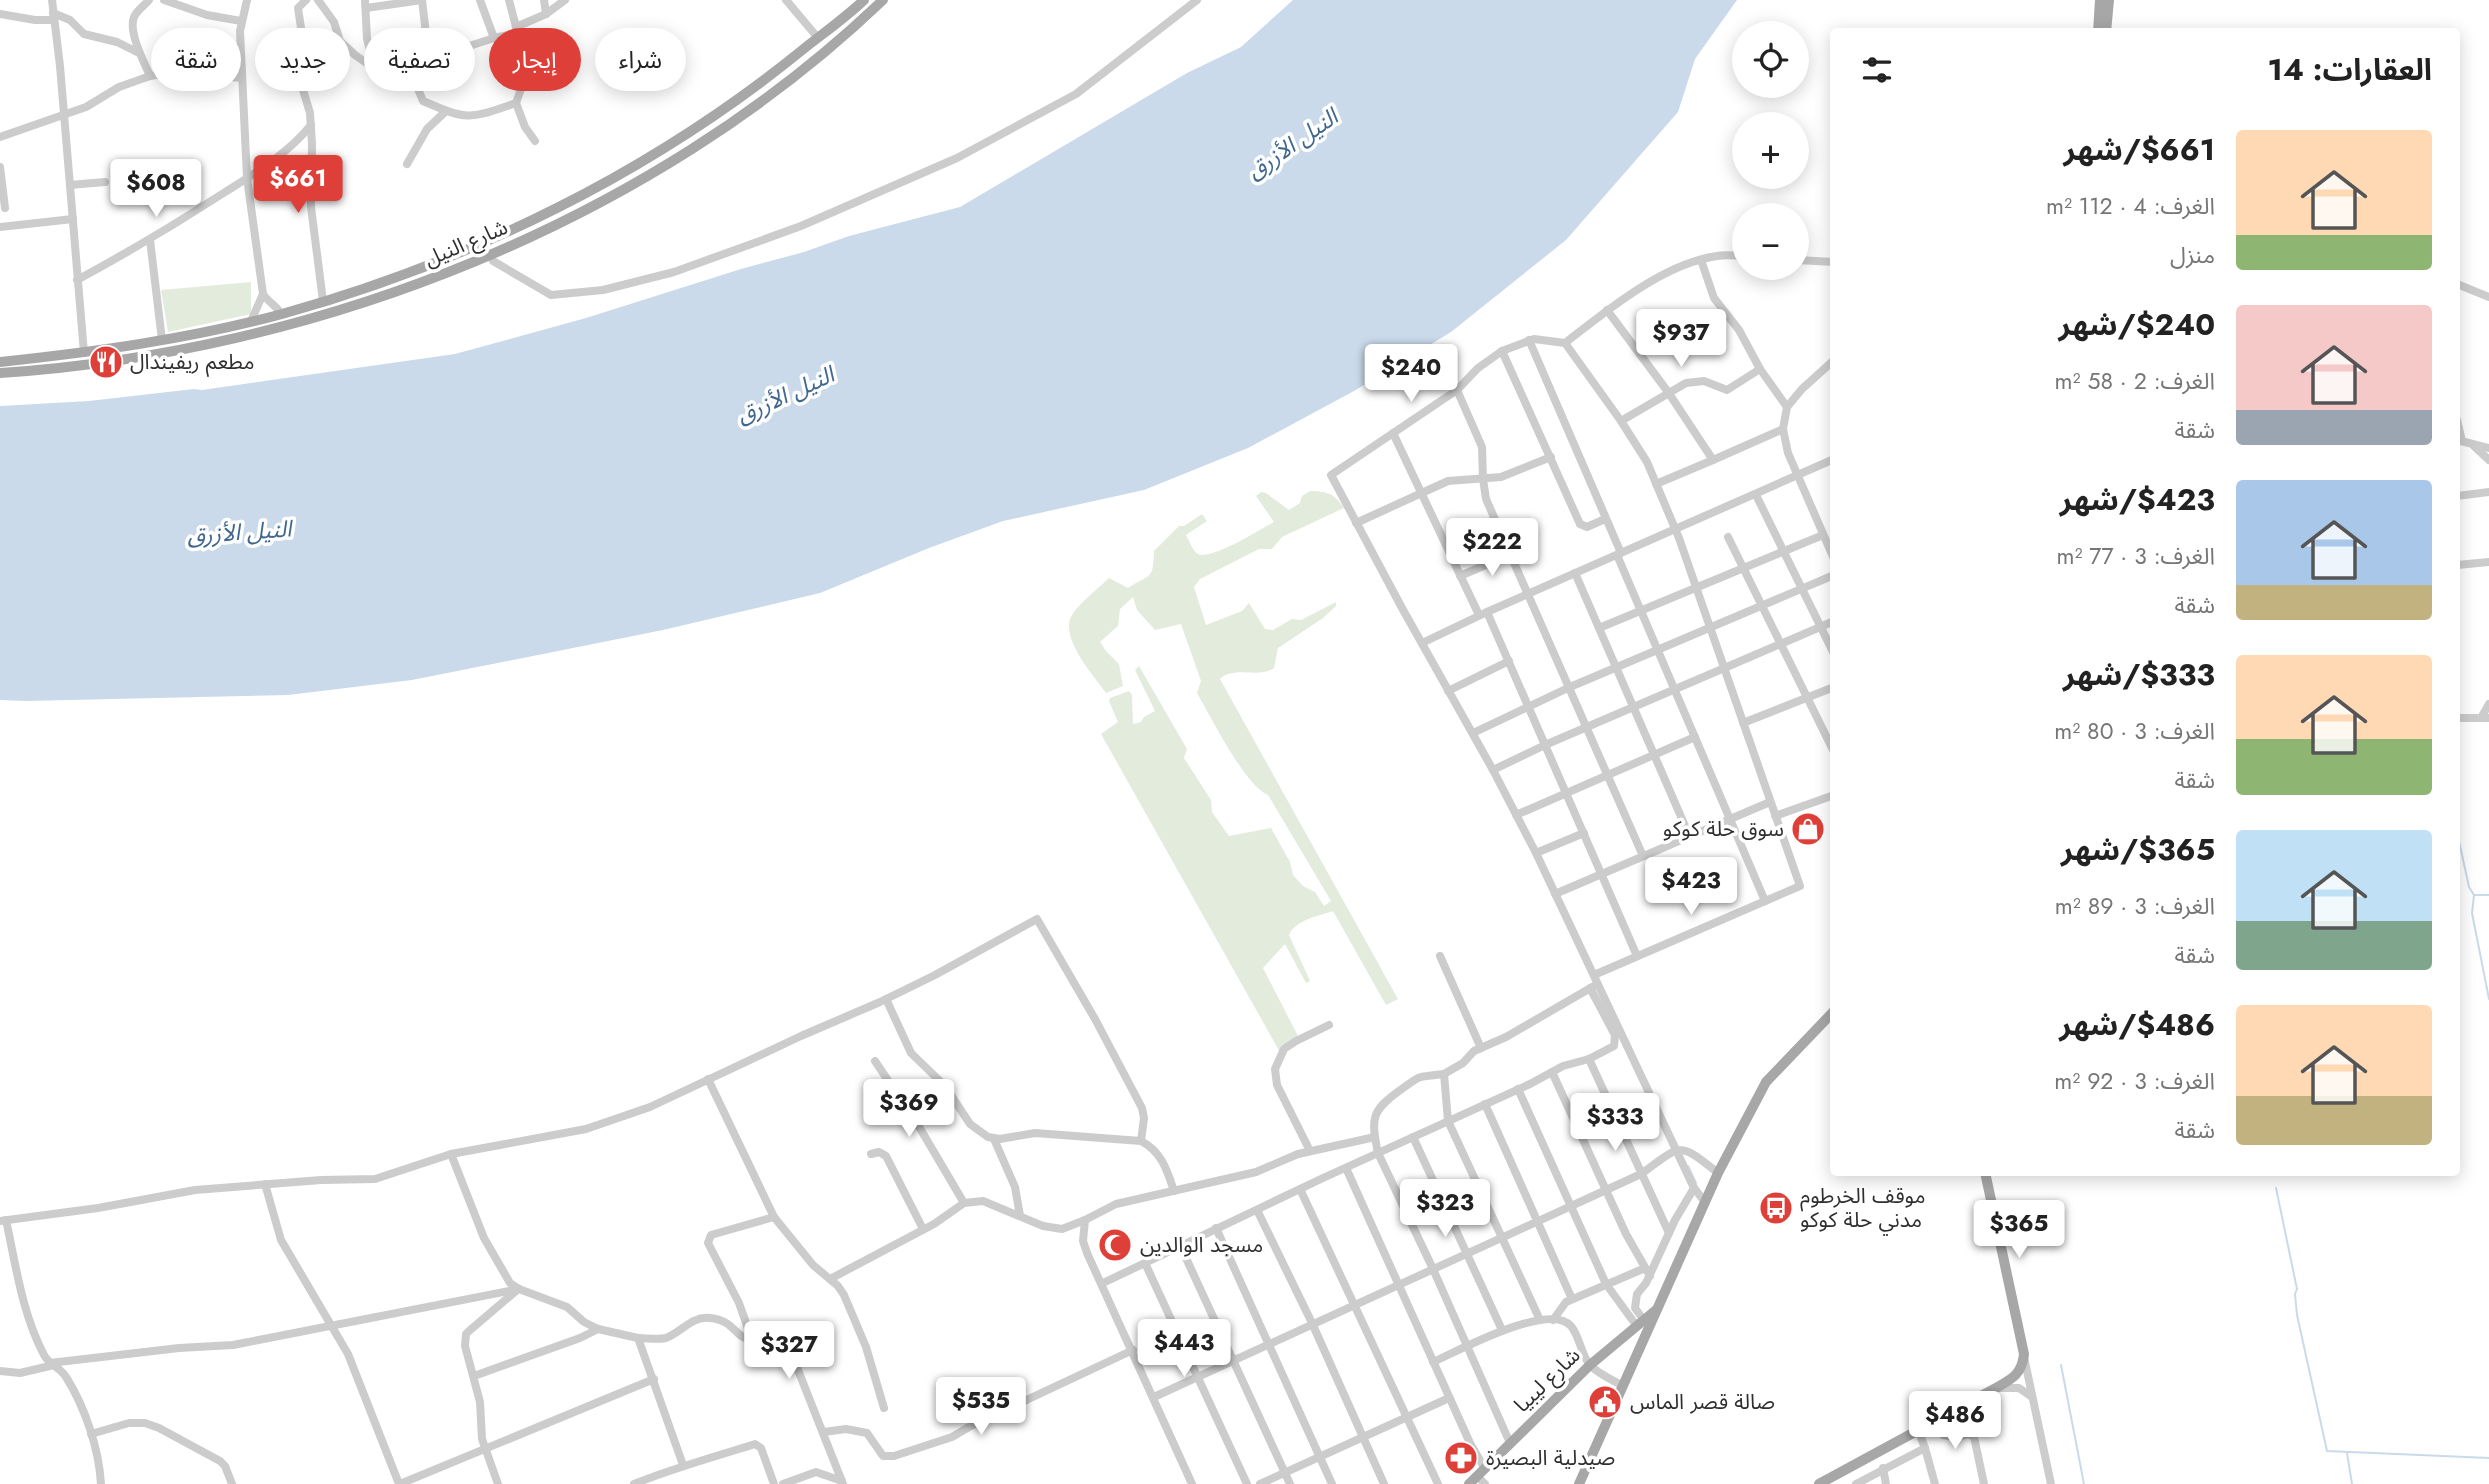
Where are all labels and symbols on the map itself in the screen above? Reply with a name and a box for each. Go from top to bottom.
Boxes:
water label: النيل الأزرق [1239,99,1347,188]
pin: $661 [257,156,339,215]
pin: $608 [115,160,197,219]
street label: شارع النيل [420,212,512,274]
pin: $937 [1640,310,1722,369]
restaurant icon: مطعم ريفيندال [87,343,125,381]
pin: $240 [1370,344,1452,404]
place label: مطعم ريفيندال [130,347,255,377]
water label: النيل الأزرق [730,356,842,432]
water label: النيل الأزرق [186,511,295,553]
pin: $222 [1451,518,1533,578]
shop icon: سوق حلة كوكو [1789,810,1827,848]
place label: سوق حلة كوكو [1663,814,1784,844]
pin: $423 [1650,858,1732,917]
pin: $369 [868,1080,950,1139]
pin: $333 [1574,1094,1656,1153]
pin: $323 [1404,1180,1486,1239]
place label: موقف الخرطوم مدني حلة كوكو [1800,1181,1926,1236]
bus stop icon: موقف الخرطوم مدني حلة كوكو [1757,1189,1795,1227]
pin: $365 [1978,1200,2060,1260]
mosque icon: مسجد الوالدين [1096,1226,1134,1264]
place label: مسجد الوالدين [1140,1230,1263,1260]
pin: $443 [1143,1320,1225,1379]
pin: $327 [748,1322,830,1381]
street label: شارع ليبيا [1507,1341,1587,1419]
pin: $535 [940,1378,1022,1437]
public building icon: صالة قصر الماس [1586,1383,1624,1421]
place label: صالة قصر الماس [1630,1387,1775,1417]
pin: $486 [1914,1392,1996,1451]
pharmacy icon: صيدلية البصيرة [1442,1439,1480,1477]
place label: صيدلية البصيرة [1486,1443,1615,1473]

